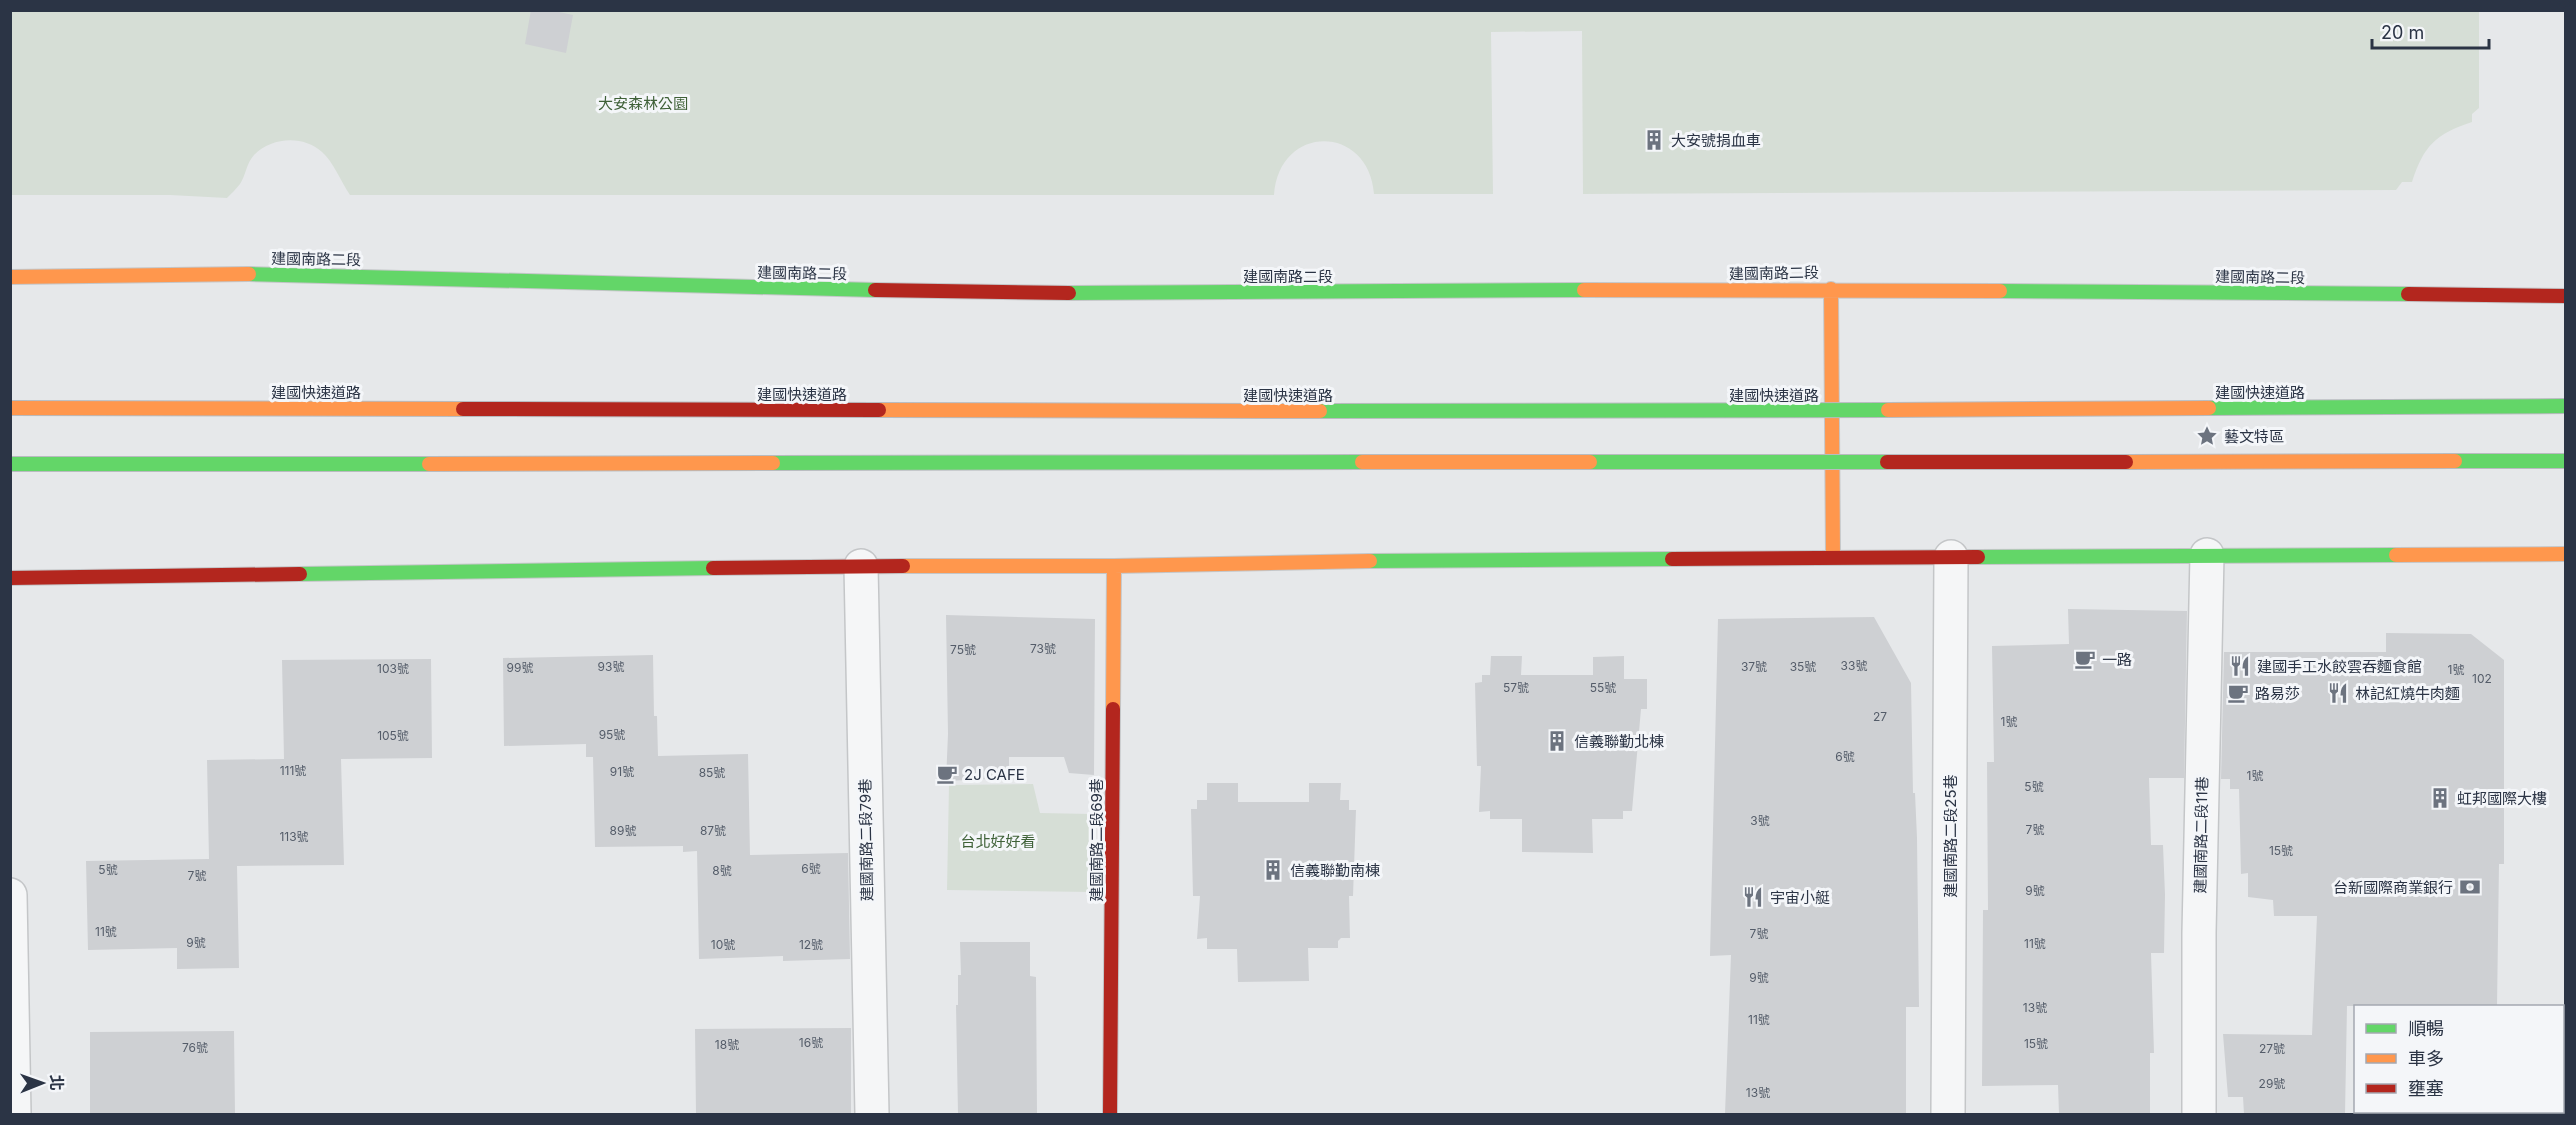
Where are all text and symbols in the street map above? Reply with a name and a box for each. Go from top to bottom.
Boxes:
scale bar [2372,12,2489,50]
text: 20 m [2381,22,2424,43]
park label: 大安森林公園 [598,94,688,113]
building icon: 大安號捐血車 [1642,128,1666,152]
place label: 大安號捐血車 [1671,131,1761,150]
street label: 建國南路二段 [271,249,361,269]
street label: 建國南路二段 [757,263,847,283]
street label: 建國南路二段 [1729,263,1819,283]
street label: 建國南路二段 [1243,267,1333,286]
street label: 建國南路二段 [2215,267,2305,287]
street label: 建國快速道路 [271,383,361,402]
street label: 建國快速道路 [2215,383,2305,402]
street label: 建國快速道路 [757,385,847,404]
street label: 建國快速道路 [1243,386,1333,405]
street label: 建國快速道路 [1729,386,1819,405]
place icon: 藝文特區 [2195,424,2219,448]
place label: 藝文特區 [2224,427,2284,446]
house number: 73號 [1030,641,1056,656]
house number: 75號 [950,642,976,657]
cafe icon: 一路 [2073,647,2097,671]
place label: 一路 [2102,650,2132,669]
restaurant icon: 建國手工水餃雲吞麵食館 [2228,654,2252,678]
place label: 建國手工水餃雲吞麵食館 [2257,657,2422,676]
house number: 33號 [1841,658,1867,673]
house number: 93號 [598,659,624,674]
house number: 37號 [1741,659,1767,674]
house number: 35號 [1790,659,1816,674]
house number: 99號 [507,660,533,675]
house number: 103號 [377,661,409,676]
house number: 1號 [2448,662,2464,677]
house number: 102 [2472,671,2492,686]
house number: 57號 [1503,680,1529,695]
house number: 55號 [1590,680,1616,695]
cafe icon: 路易莎 [2226,681,2250,705]
restaurant icon: 林記紅燒牛肉麵 [2326,681,2350,705]
place label: 路易莎 [2255,684,2300,703]
place label: 林記紅燒牛肉麵 [2355,684,2460,703]
house number: 27 [1873,709,1887,724]
house number: 1號 [2001,714,2017,729]
house number: 95號 [599,727,625,742]
house number: 105號 [377,728,409,743]
building icon: 信義聯勤北棟 [1545,729,1569,753]
place label: 信義聯勤北棟 [1574,732,1664,751]
house number: 6號 [1835,749,1855,764]
cafe icon: 2J CAFE [935,762,959,786]
house number: 111號 [280,763,306,778]
house number: 91號 [610,764,634,779]
house number: 85號 [699,765,725,780]
place label: 2J CAFE [964,765,1025,784]
house number: 1號 [2247,768,2263,783]
street label: 建國南路二段25巷 [1941,774,1960,898]
street label: 建國南路二段11巷 [2190,776,2212,894]
street label: 建國南路二段69巷 [1087,778,1106,902]
street label: 建國南路二段79巷 [855,779,877,901]
house number: 5號 [2024,779,2044,794]
building icon: 虹邦國際大樓 [2428,786,2452,810]
place label: 虹邦國際大樓 [2457,789,2547,808]
house number: 3號 [1750,813,1770,828]
house number: 7號 [2026,822,2044,837]
house number: 89號 [610,823,636,838]
house number: 87號 [700,823,726,838]
house number: 113號 [279,829,309,844]
park label: 台北好好看 [960,832,1036,851]
house number: 15號 [2269,843,2293,858]
building icon: 信義聯勤南棟 [1261,858,1285,882]
house number: 6號 [801,861,821,876]
place label: 信義聯勤南棟 [1290,861,1380,880]
house number: 5號 [98,862,118,877]
house number: 8號 [712,863,732,878]
house number: 7號 [188,868,206,883]
bank icon: 台新國際商業銀行 [2458,875,2482,899]
place label: 台新國際商業銀行 [2333,878,2453,897]
house number: 9號 [2025,883,2045,898]
restaurant icon: 宇宙小艇 [1741,885,1765,909]
place label: 宇宙小艇 [1770,888,1830,907]
house number: 11號 [95,924,117,939]
house number: 7號 [1750,926,1768,941]
house number: 9號 [186,935,206,950]
house number: 11號 [2024,936,2046,951]
house number: 10號 [711,937,735,952]
house number: 12號 [799,937,823,952]
house number: 9號 [1749,970,1769,985]
house number: 13號 [2023,1000,2047,1015]
legend [2354,1005,2564,1113]
house number: 11號 [1748,1012,1770,1027]
text: 順暢 [2408,1018,2444,1039]
house number: 16號 [799,1035,823,1050]
house number: 15號 [2024,1036,2048,1051]
house number: 18號 [715,1037,739,1052]
house number: 76號 [182,1040,208,1055]
house number: 27號 [2259,1041,2285,1056]
text: 車多 [2408,1048,2444,1069]
north arrow [12,1053,72,1113]
text: 北 [47,1075,67,1091]
house number: 29號 [2259,1076,2285,1091]
text: 壅塞 [2408,1078,2444,1099]
house number: 13號 [1746,1085,1770,1100]

